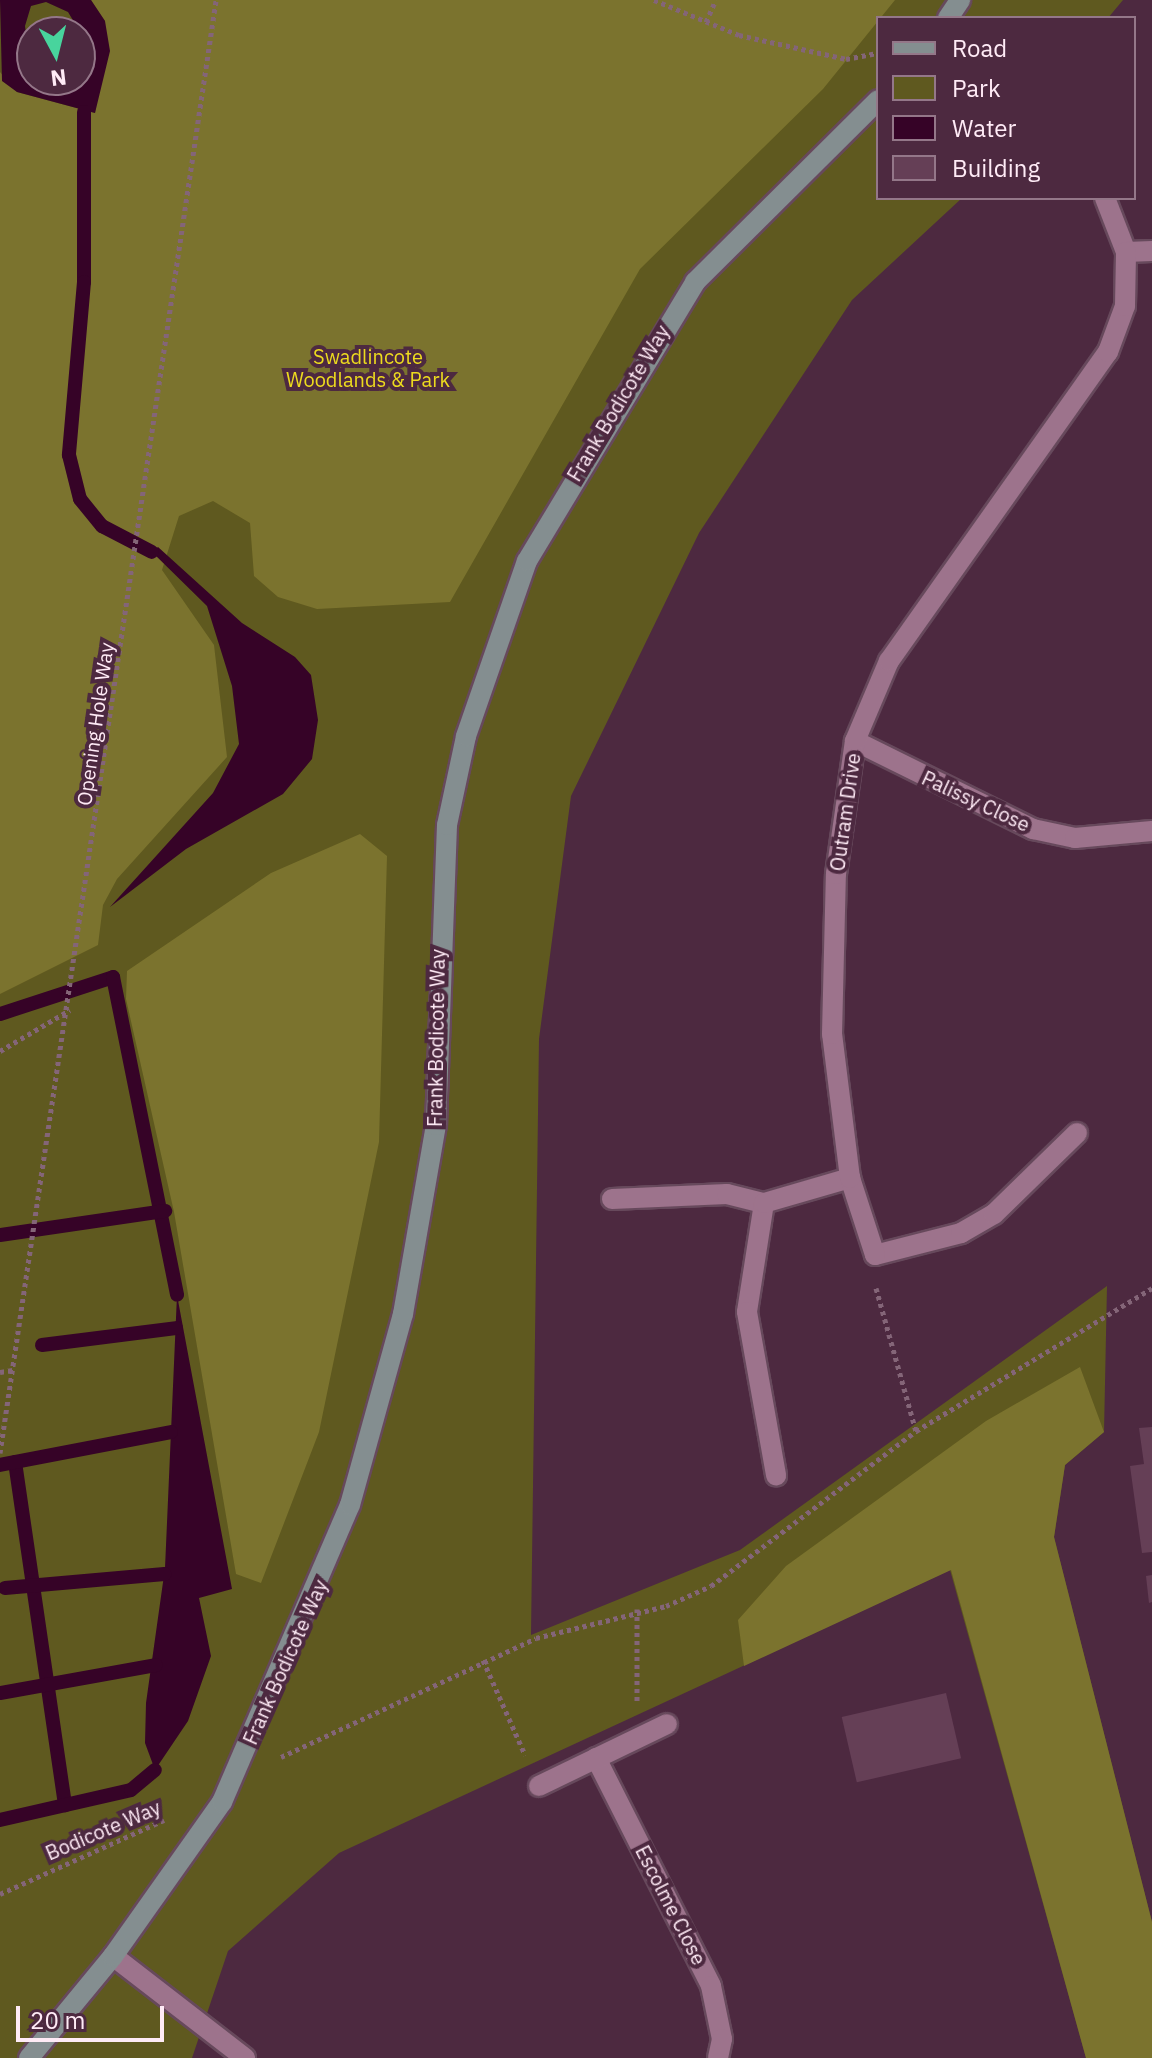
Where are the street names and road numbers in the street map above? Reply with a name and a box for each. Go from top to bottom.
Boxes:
street label: Frank Bodicote Way [562,320,674,486]
street label: Opening Hole Way [72,641,118,807]
street label: Outram Drive [825,751,865,873]
street label: Palissy Close [918,766,1034,836]
street label: Frank Bodicote Way [422,949,450,1127]
street label: Frank Bodicote Way [238,1576,332,1748]
street label: Bodicote Way [42,1795,164,1865]
street label: Escolme Close [631,1841,711,1969]

